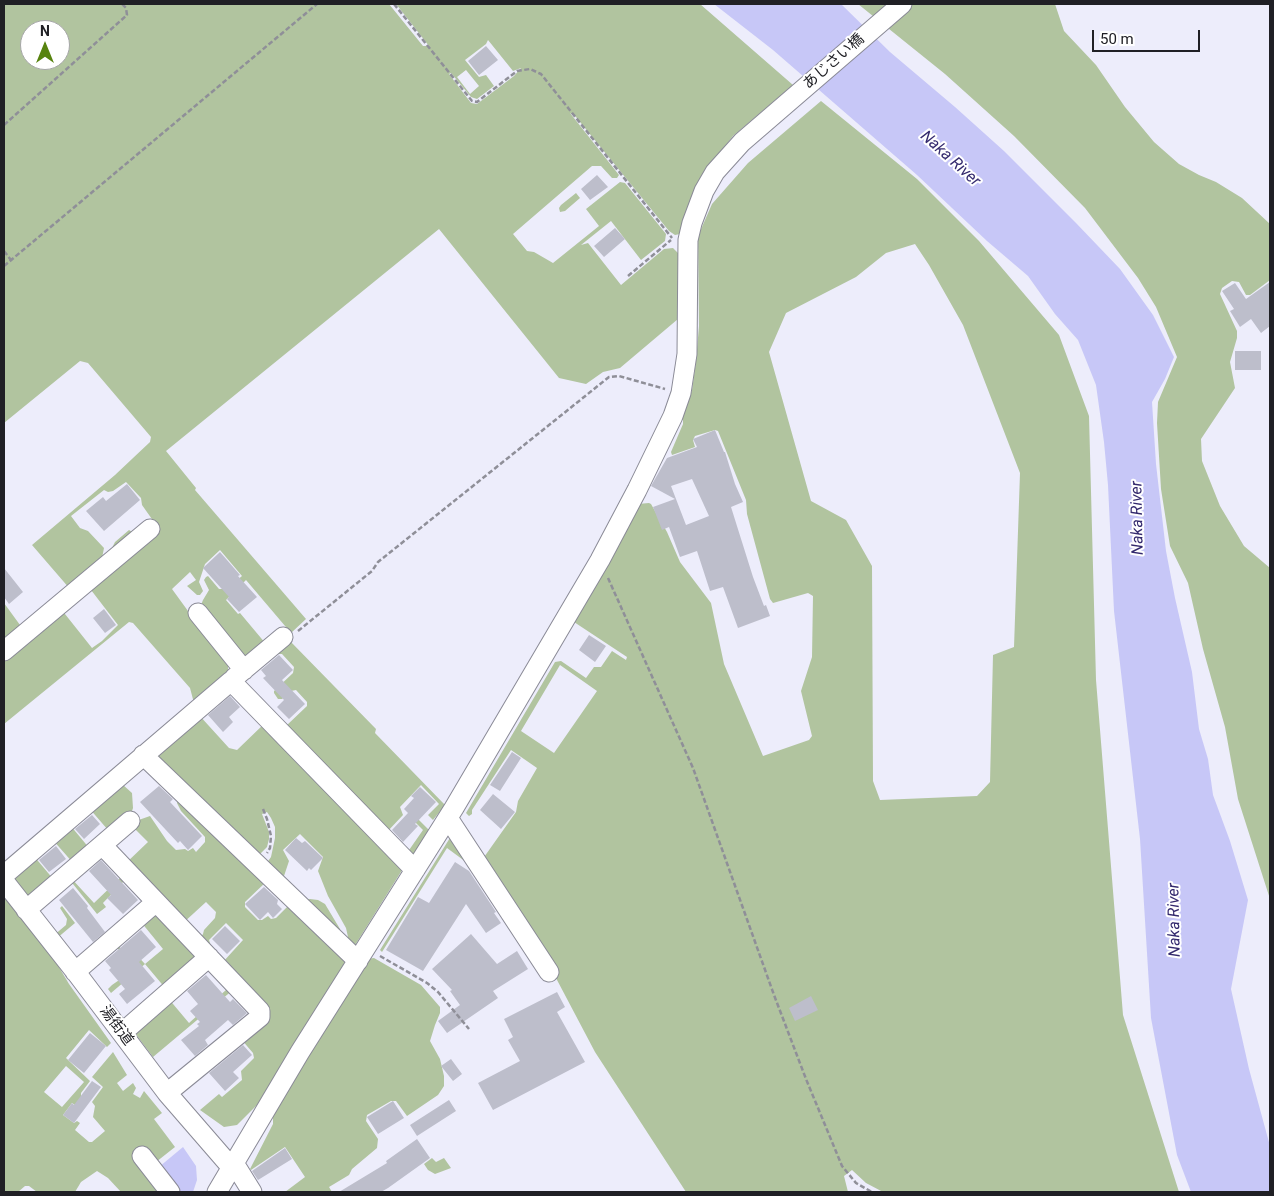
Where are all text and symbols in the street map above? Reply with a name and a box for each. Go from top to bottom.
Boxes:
north arrow [20,20,70,70]
scale bar [1094,20,1202,52]
text: N [40,23,50,39]
text: 50 m [1100,30,1134,48]
street label: あじさい橋 [800,31,868,93]
water label: Naka River [916,127,984,191]
water label: Naka River [1128,481,1148,555]
water label: Naka River [1165,883,1185,957]
street label: 湯街道 [95,1003,137,1049]

